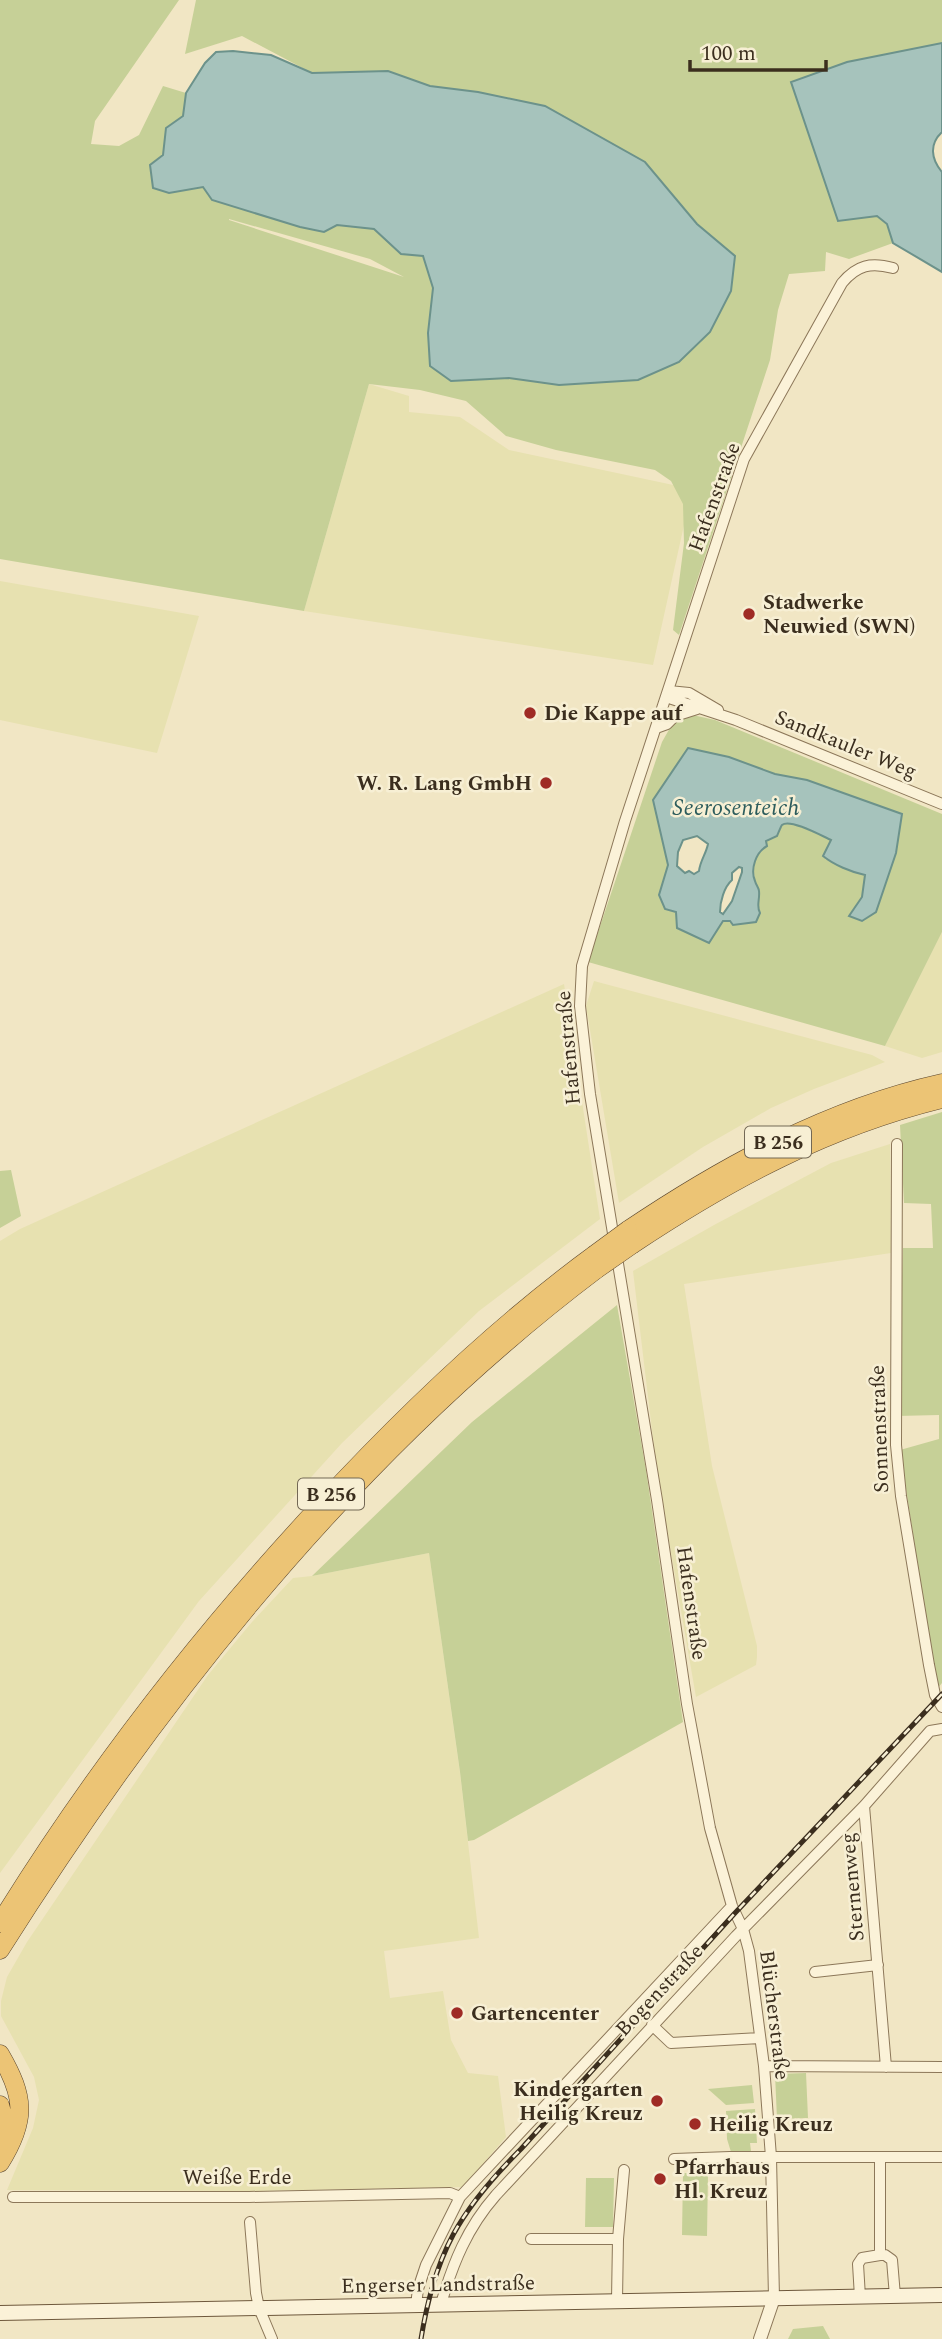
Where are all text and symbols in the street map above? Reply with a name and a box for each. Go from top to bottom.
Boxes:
scale bar [690,28,827,72]
text: 100 m [701,38,756,70]
street label: Hafenstraße [680,438,750,557]
place label: Stadwerke Neuwied (SWN) [763,587,915,643]
marker: Stadwerke Neuwied (SWN) [741,606,757,622]
place label: Die Kappe auf [544,698,683,730]
street label: Sandkauler Weg [770,702,922,788]
marker: Die Kappe auf [522,705,538,721]
place label: W. R. Lang GmbH [356,768,532,800]
marker: W. R. Lang GmbH [538,775,554,791]
water label: Seerosenteich [673,791,800,826]
street label: Hafenstraße [548,989,590,1106]
road number: B 256 [745,1126,811,1158]
street label: Sonnenstraße [862,1365,898,1493]
road number: B 256 [298,1478,364,1510]
street label: Hafenstraße [667,1544,715,1662]
street label: Sternenweg [832,1831,874,1943]
street label: Bogenstraße [608,1937,711,2044]
street label: Blücherstraße [750,1948,798,2082]
place label: Gartencenter [471,1998,599,2030]
marker: Gartencenter [449,2005,465,2021]
place label: Kindergarten Heilig Kreuz [513,2074,643,2130]
marker: Kindergarten Heilig Kreuz [649,2093,665,2109]
place label: Heilig Kreuz [709,2109,833,2141]
marker: Heilig Kreuz [687,2116,703,2132]
place label: Pfarrhaus Hl. Kreuz [674,2152,770,2208]
street label: Weiße Erde [182,2162,292,2194]
marker: Pfarrhaus Hl. Kreuz [652,2171,668,2187]
street label: Engerser Landstraße [341,2267,535,2303]

